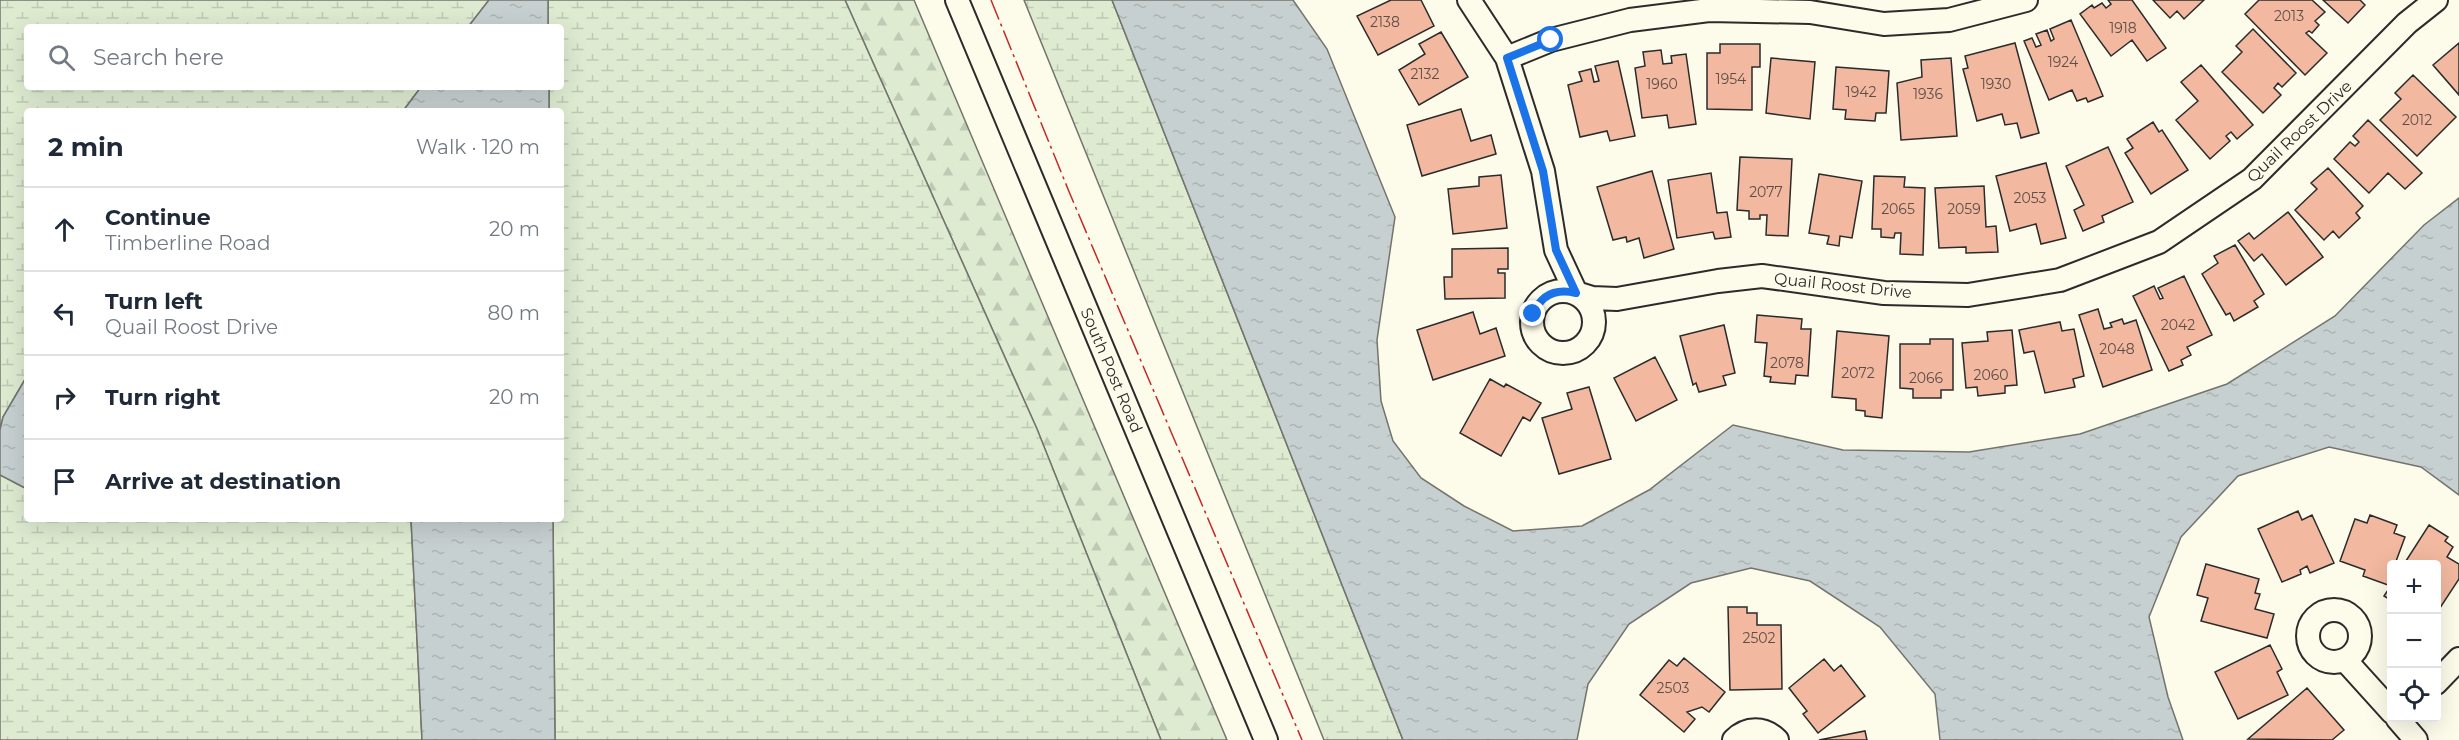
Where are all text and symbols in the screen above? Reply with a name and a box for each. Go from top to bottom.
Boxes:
house number: 2013 [2274,7,2304,25]
house number: 2138 [1370,13,1400,31]
house number: 1918 [2109,19,2137,37]
search box [24,24,564,90]
route start [1537,26,1563,52]
icon: search [45,41,78,74]
text: Search here [93,44,224,71]
house number: 1924 [2048,53,2079,71]
house number: 2132 [1411,65,1439,83]
house number: 1954 [1716,70,1747,88]
house number: 1960 [1646,75,1678,93]
house number: 1930 [1981,75,2011,93]
street label: Quail Roost Drive [2243,76,2356,186]
house number: 1942 [1846,83,1876,101]
house number: 1936 [1913,85,1943,103]
house number: 2012 [2402,111,2432,129]
text: 2 min [48,131,124,163]
text: Walk · 120 m [416,135,540,159]
house number: 2077 [1749,183,1783,201]
house number: 2053 [2014,189,2047,207]
house number: 2065 [1881,200,1915,218]
house number: 2059 [1947,200,1981,218]
text: Continue [105,204,211,231]
icon: ahead [48,213,81,246]
text: 20 m [489,217,540,241]
text: Timberline Road [105,231,270,255]
street label: Quail Roost Drive [1773,269,1913,302]
text: Turn left [105,288,203,315]
icon: left [48,297,81,330]
route end [1519,300,1545,326]
text: 80 m [488,301,540,325]
street label: South Post Road [1077,305,1146,435]
text: Quail Roost Drive [105,315,278,339]
house number: 2042 [2161,316,2195,334]
house number: 2048 [2099,340,2135,358]
house number: 2078 [1770,354,1804,372]
house number: 2072 [1841,364,1875,382]
house number: 2060 [1974,366,2008,384]
house number: 2066 [1909,369,1944,387]
icon: right [48,381,81,414]
text: Turn right [105,384,220,411]
text: 20 m [489,385,540,409]
icon: arrive [48,465,81,498]
text: Arrive at destination [105,468,341,495]
map controls [2387,560,2441,722]
button: + [2387,560,2441,614]
button: − [2387,614,2441,668]
house number: 2502 [1742,629,1776,647]
button: locate [2387,668,2441,722]
house number: 2503 [1657,679,1690,697]

